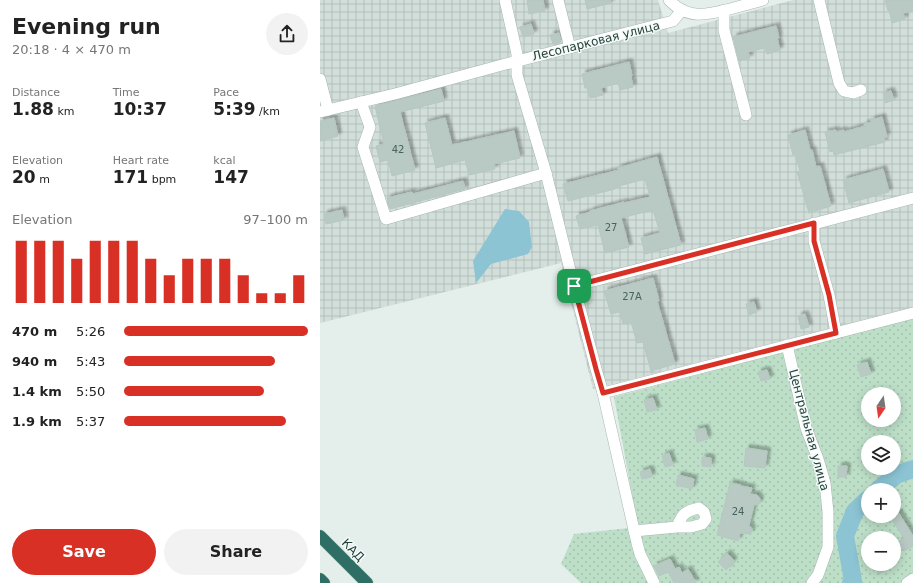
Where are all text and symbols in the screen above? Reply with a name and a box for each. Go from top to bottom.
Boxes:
button: share [266,13,308,55]
text: Evening run [12,14,161,39]
street label: Лесопарковая улица [531,18,661,64]
text: 20:18 · 4 × 470 m [12,42,131,57]
text: Distance [12,86,60,99]
text: Time [113,86,140,99]
text: Pace [213,86,239,99]
text: 1.88 [12,99,54,119]
text: 10:37 [113,99,167,119]
text: 5:39 [213,99,256,119]
text: km [54,105,75,118]
text: /km [256,105,280,118]
house number: 42 [392,144,404,155]
text: Elevation [12,154,63,167]
text: Heart rate [113,154,169,167]
text: kcal [213,154,236,167]
text: 20 [12,167,36,187]
text: 171 [113,167,148,187]
text: 147 [213,167,249,187]
text: m [36,173,50,186]
text: bpm [148,173,176,186]
text: Elevation [12,212,72,227]
text: 97–100 m [243,212,308,227]
house number: 27 [605,222,617,233]
pin [557,269,591,303]
icon: arrive [563,275,585,297]
house number: 27А [622,291,642,302]
text: 470 m [12,324,57,339]
text: 5:26 [76,324,105,339]
text: 940 m [12,354,57,369]
text: 5:43 [76,354,105,369]
street label: Центральная улица [786,368,832,492]
text: 1.4 km [12,384,62,399]
text: 5:50 [76,384,105,399]
north arrow [861,387,901,427]
map controls [861,387,901,571]
text: 1.9 km [12,414,62,429]
text: 5:37 [76,414,105,429]
button: layers [861,435,901,475]
button: + [861,483,901,523]
house number: 24 [732,506,744,517]
button: Save [12,529,156,575]
button: Share [164,529,308,575]
button: − [861,531,901,571]
street label: КАД [339,536,367,564]

